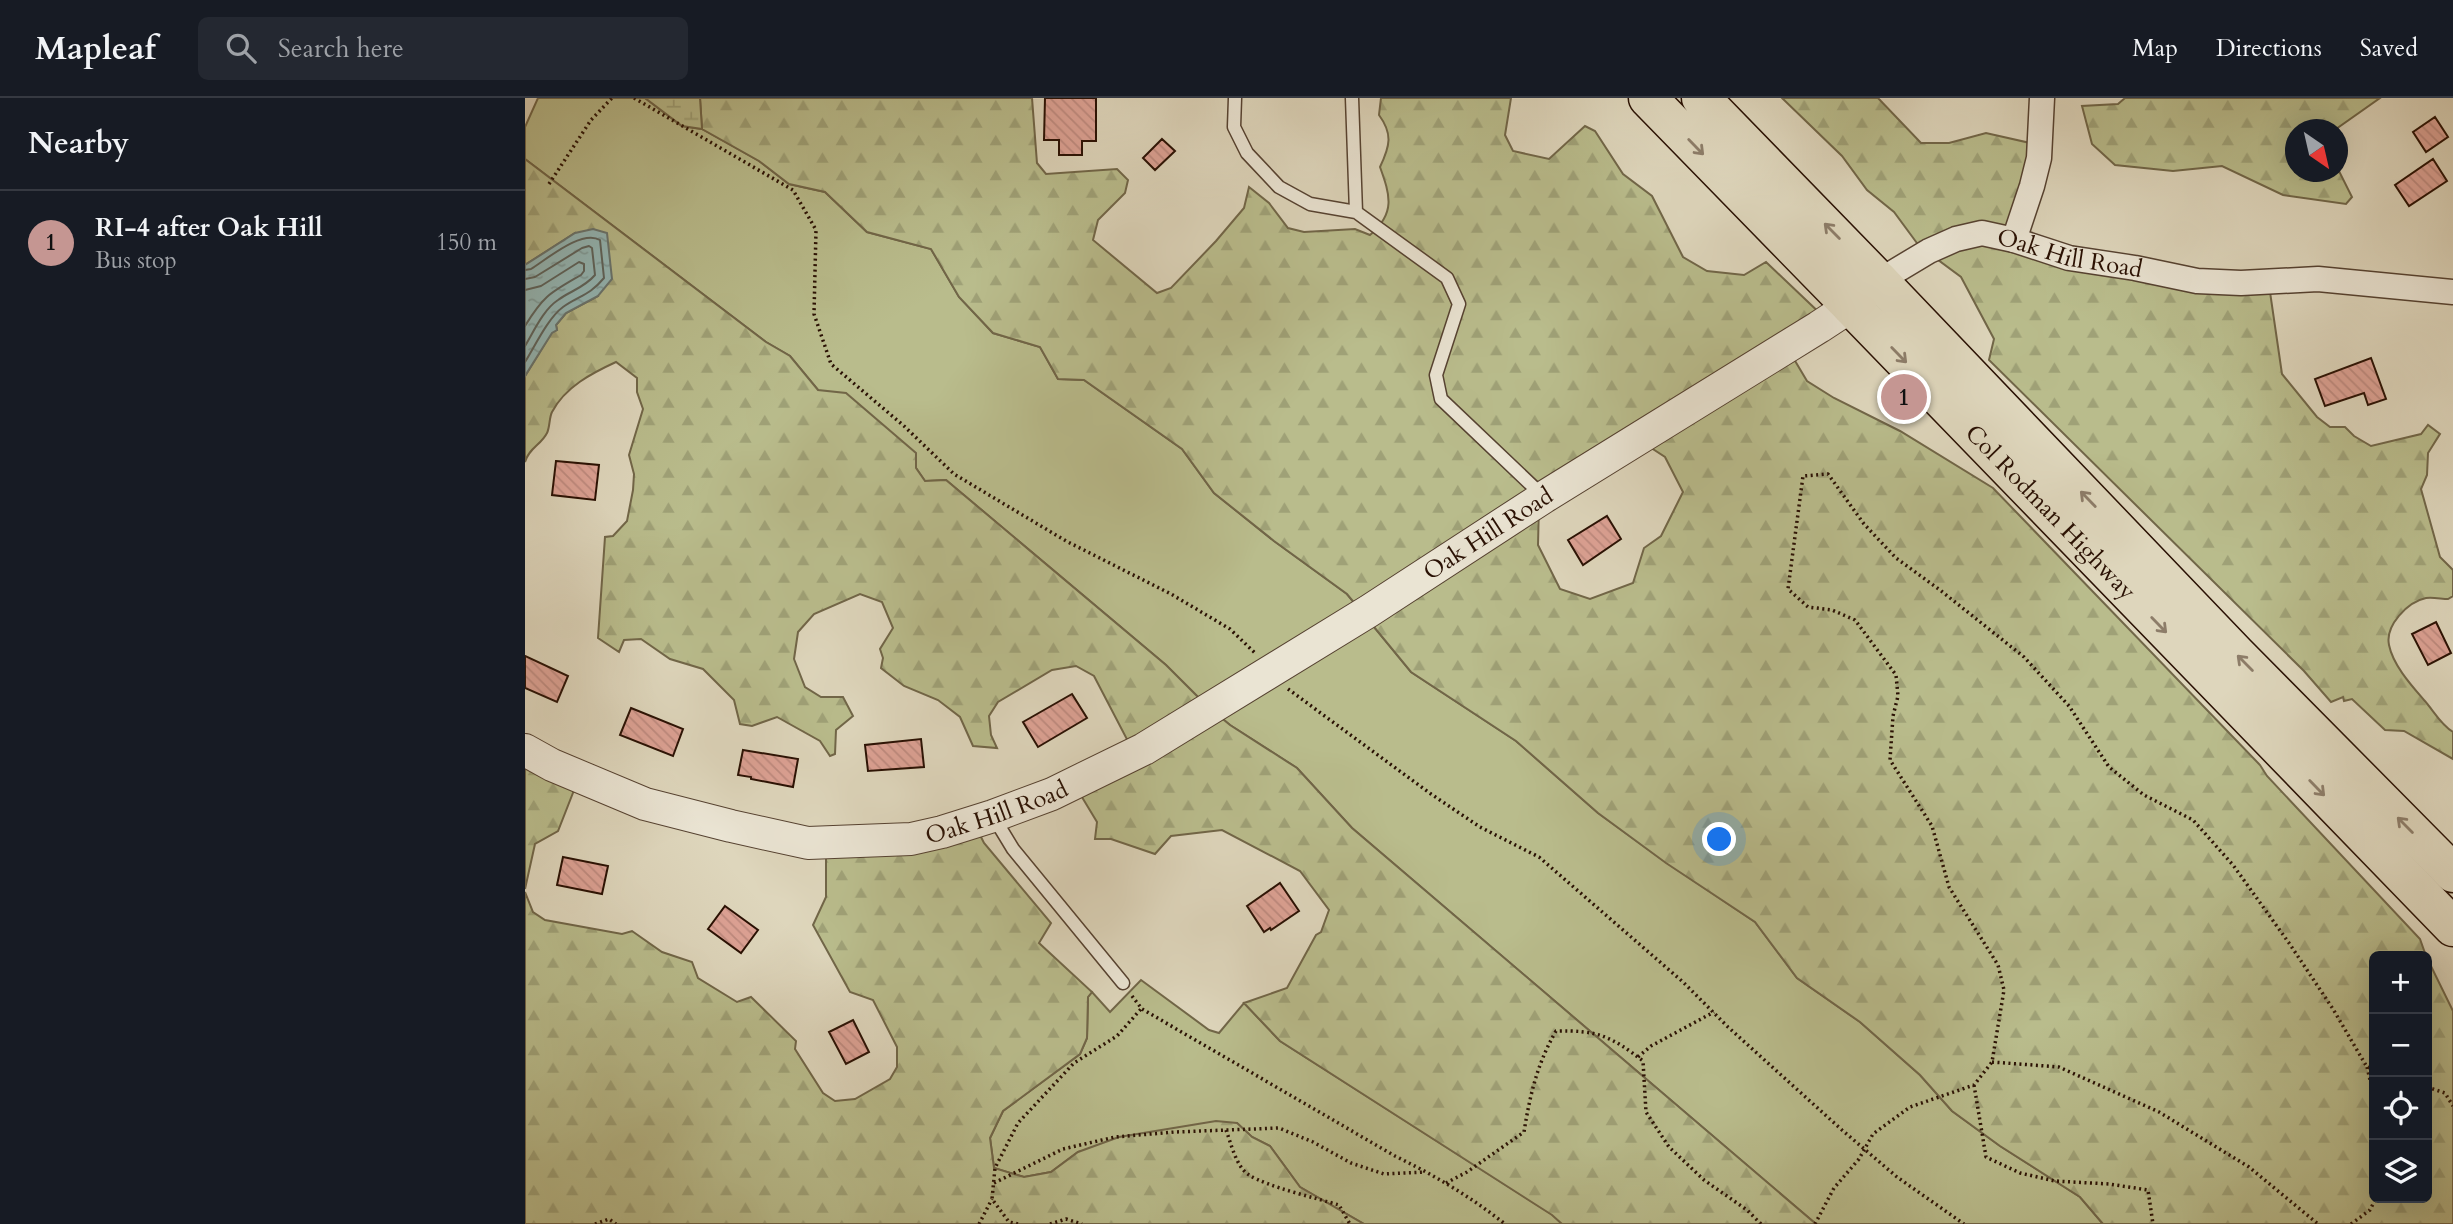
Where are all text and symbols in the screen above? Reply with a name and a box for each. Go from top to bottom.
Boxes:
search box [198,17,688,80]
text: Mapleaf [35,26,156,71]
icon: search [222,29,260,67]
text: Search here [278,31,404,66]
text: Map [2132,32,2178,65]
text: Directions [2216,32,2322,65]
text: Saved [2360,32,2418,65]
north arrow [2285,119,2348,182]
text: Nearby [28,123,129,164]
one-way arrow [1687,138,1704,155]
text: RI-4 after Oak Hill [95,210,323,245]
street label: Oak Hill Road [1994,220,2146,286]
one-way arrow [1824,223,1841,240]
text: 1 [45,227,57,258]
text: 150 m [436,227,497,258]
text: Bus stop [95,245,177,276]
one-way arrow [1890,346,1907,363]
pin: 1 [1881,371,1927,423]
street label: Col Rodman Highway [1958,417,2144,607]
street label: Oak Hill Road [1417,479,1559,588]
one-way arrow [2079,491,2096,508]
one-way arrow [2151,616,2168,633]
one-way arrow [2237,655,2254,672]
street label: Oak Hill Road [922,772,1074,852]
one-way arrow [2309,779,2326,796]
one-way arrow [2397,817,2414,834]
your location [1702,822,1736,856]
map controls [2369,951,2432,1203]
button: + [2369,951,2432,1014]
button: − [2369,1014,2432,1077]
button: locate [2369,1077,2432,1140]
button: layers [2369,1140,2432,1203]

